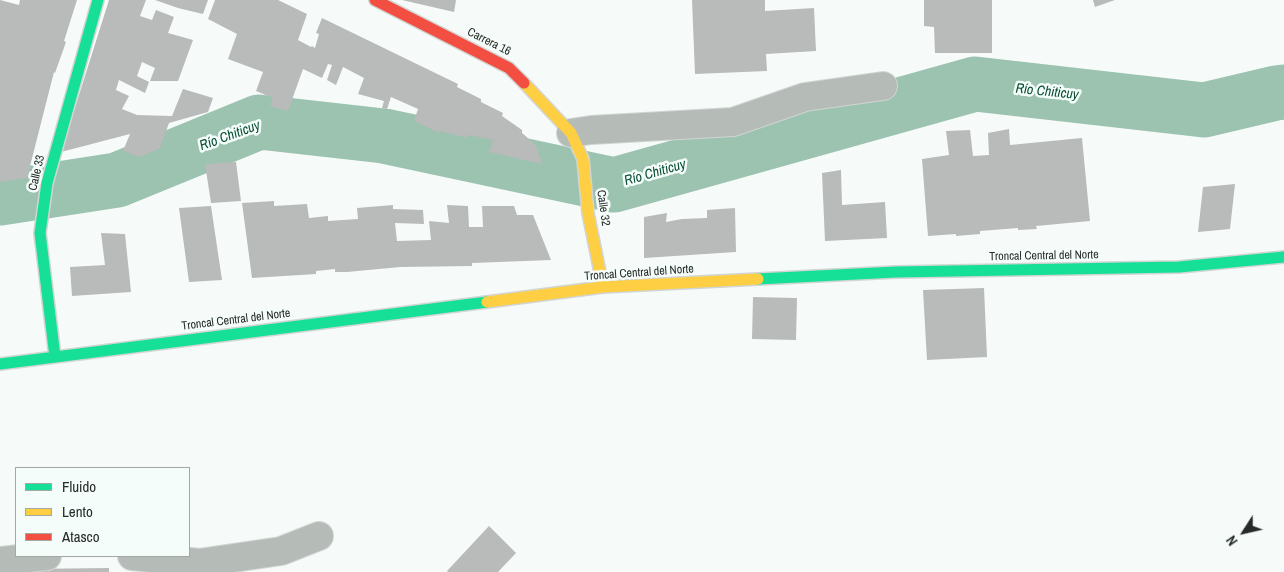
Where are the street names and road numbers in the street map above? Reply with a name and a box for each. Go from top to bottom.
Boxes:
street label: Carrera 16 [465,25,513,59]
street label: Calle 33 [26,154,48,192]
street label: Calle 32 [593,189,613,227]
street label: Troncal Central del Norte [989,248,1099,264]
street label: Troncal Central del Norte [584,262,694,284]
street label: Troncal Central del Norte [181,306,291,334]

